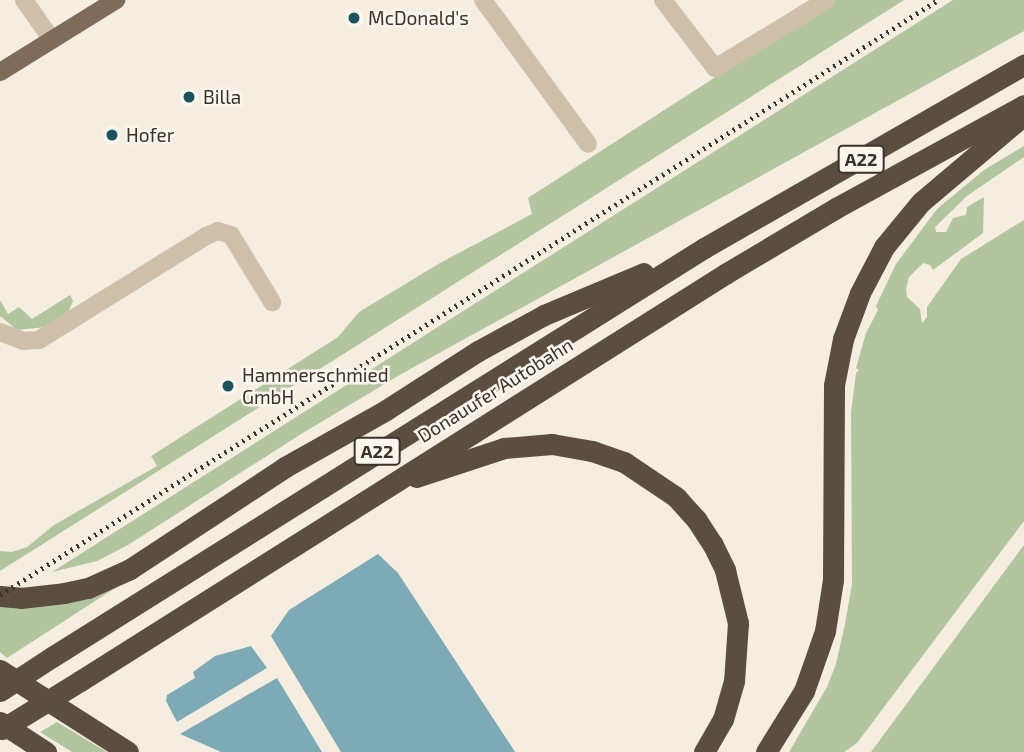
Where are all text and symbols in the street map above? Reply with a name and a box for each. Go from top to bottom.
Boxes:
place label: McDonald's [368,7,469,29]
marker: McDonald's [346,10,362,26]
place label: Billa [203,86,241,108]
marker: Billa [181,89,197,105]
place label: Hofer [126,124,174,146]
marker: Hofer [104,127,120,143]
road number: A22 [836,144,886,174]
street label: Donauufer Autobahn [413,333,577,447]
place label: Hammerschmied GmbH [242,364,389,408]
marker: Hammerschmied GmbH [220,378,236,394]
road number: A22 [352,436,402,466]

